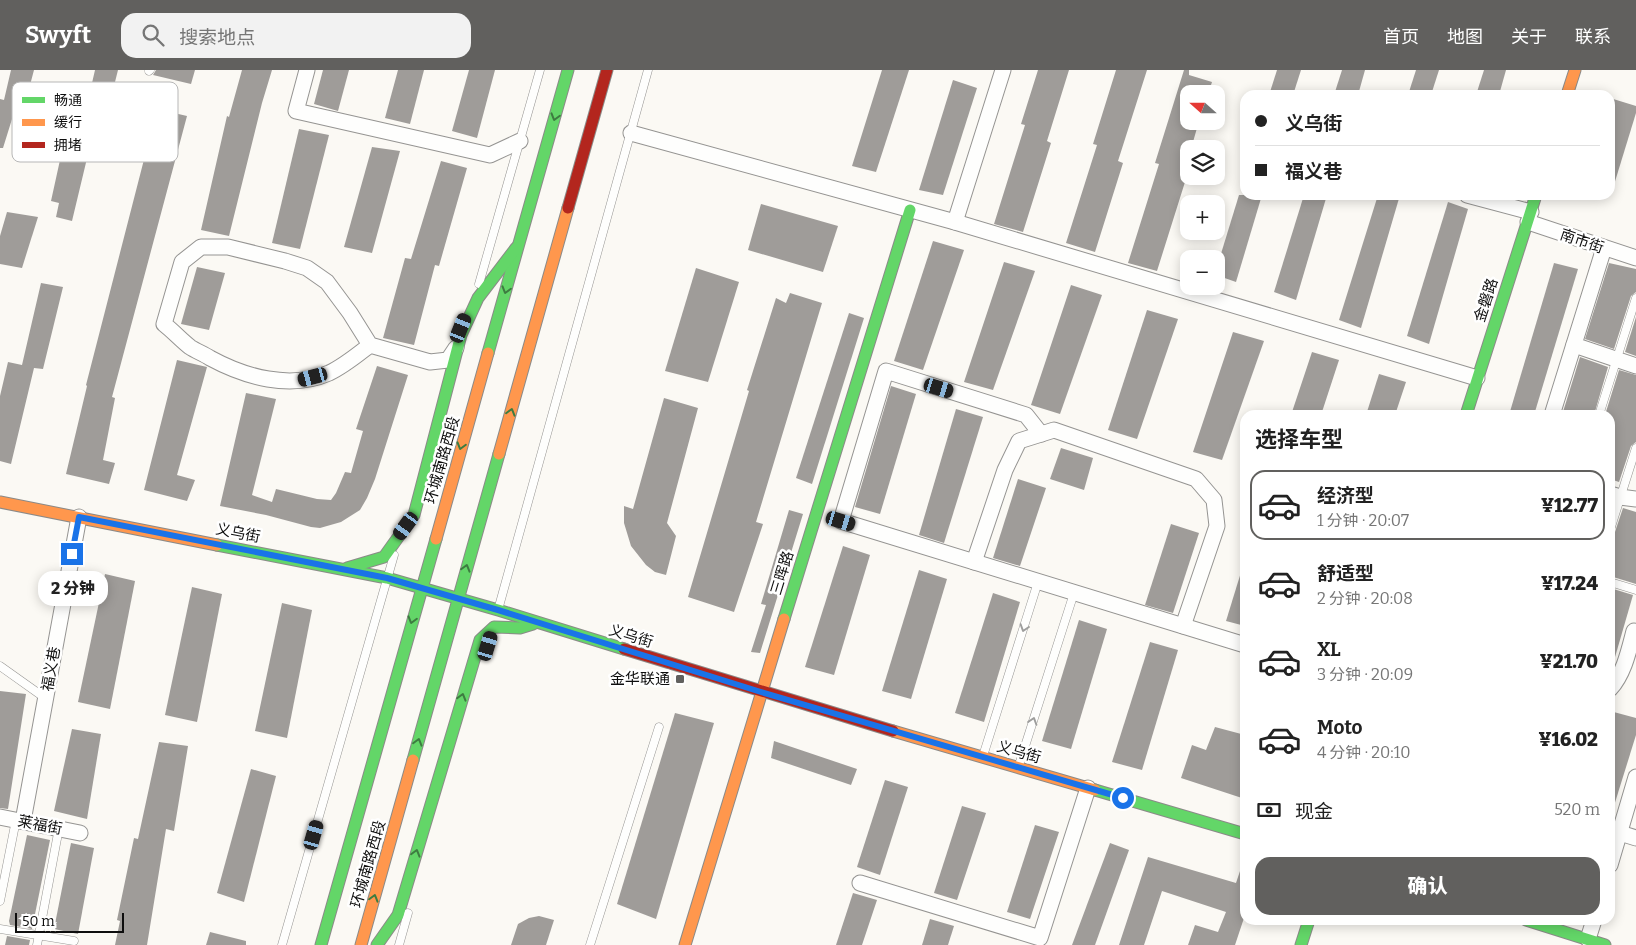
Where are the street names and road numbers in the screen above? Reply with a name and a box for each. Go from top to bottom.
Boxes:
street label: 南市街 [1558,225,1606,257]
street label: 金磐路 [1470,276,1502,324]
street label: 环城南路西段 [421,414,463,506]
street label: 义乌街 [214,520,262,546]
street label: 三晖路 [767,549,797,597]
street label: 义乌街 [607,621,655,651]
street label: 福义巷 [38,645,64,693]
street label: 义乌街 [995,737,1043,767]
street label: 莱福街 [16,812,64,838]
street label: 环城南路西段 [347,818,389,910]

